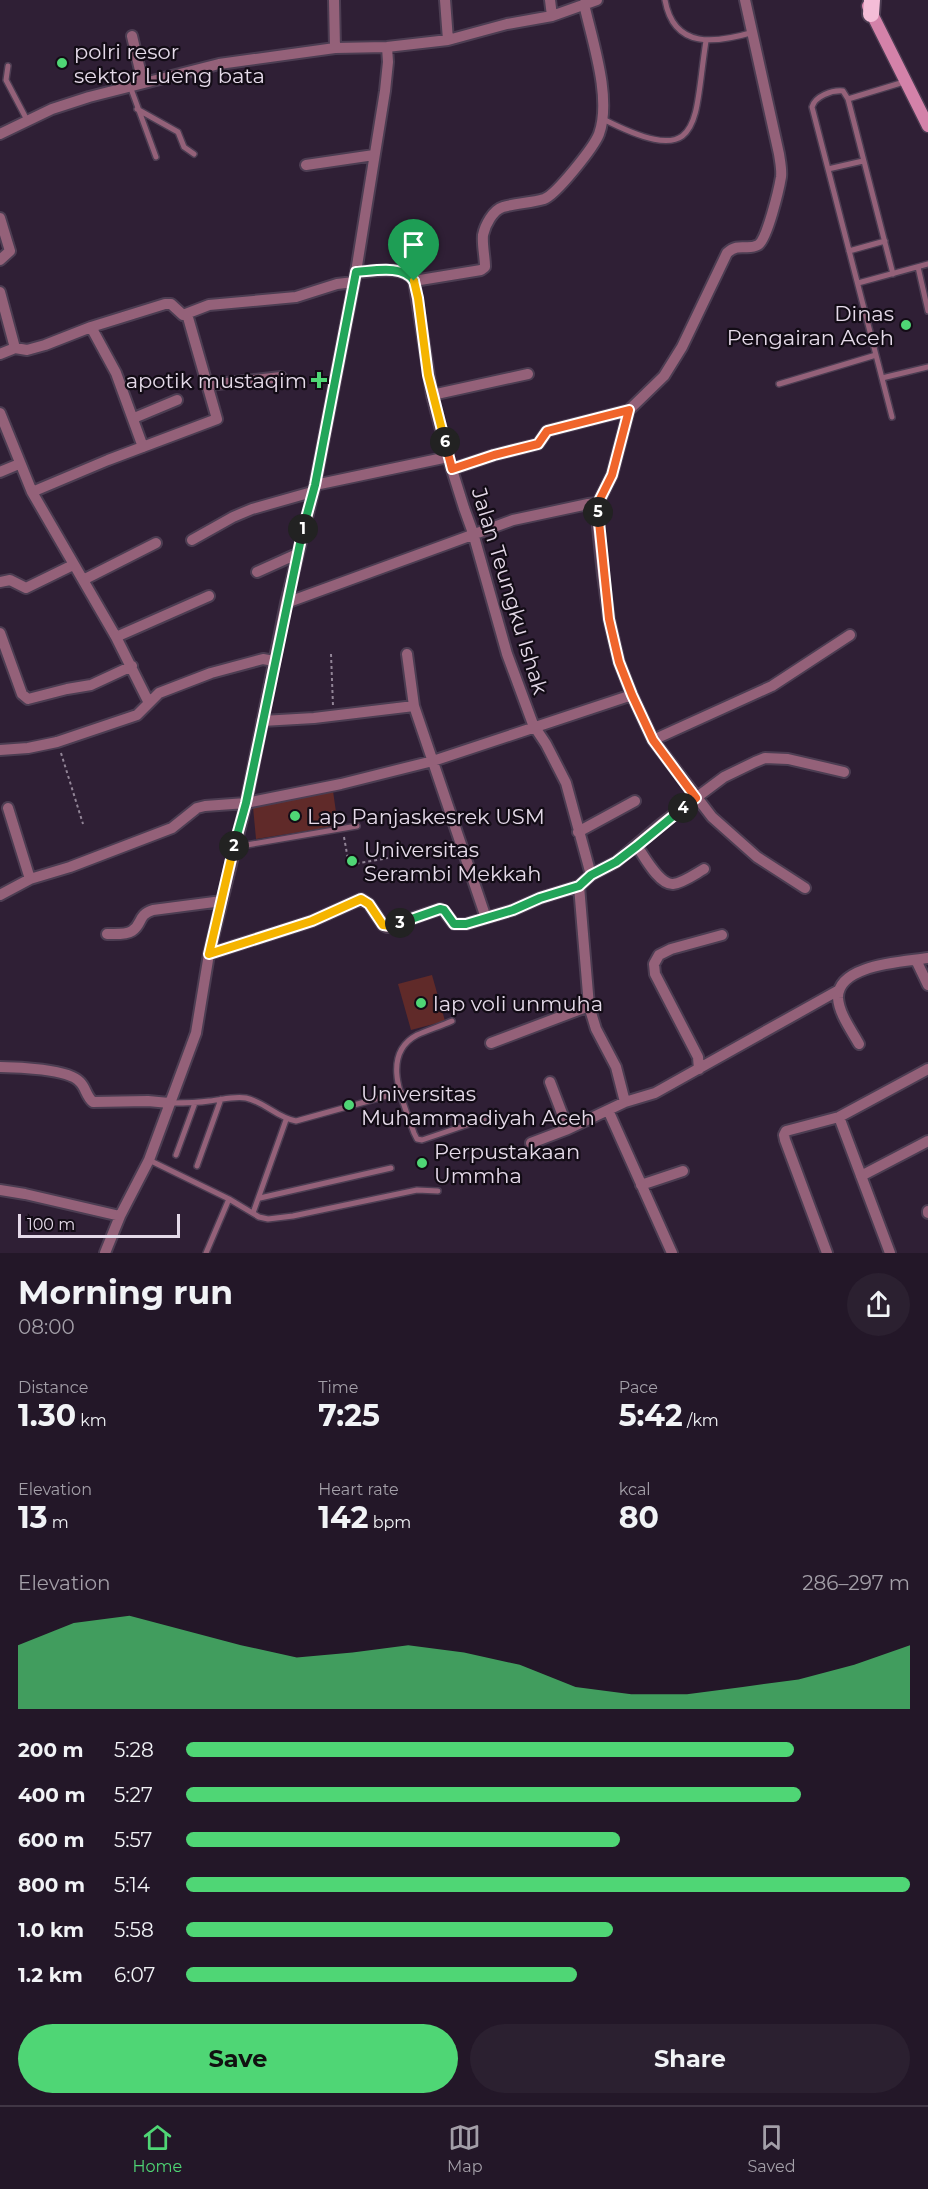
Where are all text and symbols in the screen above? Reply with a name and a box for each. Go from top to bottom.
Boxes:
place label: polri resor sektor Lueng bata [74,39,265,88]
marker: polri resor sektor Lueng bata [55,56,69,70]
pin [388,219,439,281]
icon: arrive [397,228,430,261]
place label: Dinas Pengairan Aceh [727,301,894,350]
marker: Dinas Pengairan Aceh [899,318,913,332]
place label: apotik mustaqim [126,368,307,393]
marker: apotik mustaqim [312,373,326,387]
pin: 6 [430,427,460,457]
text: 6 [440,432,450,451]
street label: Jalan Teungku Ishak [466,484,553,698]
pin: 5 [583,497,613,527]
text: 5 [593,502,603,521]
pin: 1 [288,514,318,544]
text: 1 [300,519,306,538]
pin: 4 [668,793,698,823]
text: 4 [677,798,689,817]
place label: Lap Panjaskesrek USM [307,804,545,829]
marker: Lap Panjaskesrek USM [288,809,302,823]
pin: 2 [219,831,249,861]
text: 2 [229,836,239,855]
place label: Universitas Serambi Mekkah [364,837,541,886]
marker: Universitas Serambi Mekkah [345,854,359,868]
pin: 3 [385,908,415,938]
text: 3 [395,913,405,932]
place label: lap voli unmuha [433,991,603,1016]
marker: lap voli unmuha [414,996,428,1010]
place label: Universitas Muhammadiyah Aceh [361,1081,595,1130]
marker: Universitas Muhammadiyah Aceh [342,1098,356,1112]
place label: Perpustakaan Ummha [434,1139,580,1188]
marker: Perpustakaan Ummha [415,1156,429,1170]
scale bar [18,1211,180,1238]
text: 100 m [27,1215,75,1234]
text: Morning run [18,1272,233,1312]
button: share [847,1273,910,1336]
text: 08:00 [18,1315,75,1339]
text: Distance [18,1378,88,1397]
text: Time [318,1378,358,1397]
text: Pace [619,1378,658,1397]
text: 1.30 [18,1397,76,1434]
text: 7:25 [318,1397,380,1434]
text: 5:42 [619,1397,683,1434]
text: km [76,1411,107,1430]
text: /km [683,1411,719,1430]
text: Elevation [18,1480,92,1499]
text: Heart rate [318,1480,399,1499]
text: kcal [619,1480,651,1499]
text: 13 [18,1499,48,1536]
text: 142 [318,1499,368,1536]
text: 80 [619,1499,659,1536]
text: m [48,1513,69,1532]
text: bpm [368,1513,411,1532]
text: Elevation [18,1571,110,1595]
text: 286–297 m [802,1571,910,1595]
text: 200 m [18,1738,84,1762]
text: 5:28 [114,1738,154,1762]
text: 400 m [18,1783,86,1807]
text: 5:27 [114,1783,153,1807]
text: 600 m [18,1828,85,1852]
text: 5:57 [114,1828,152,1852]
text: 800 m [18,1873,85,1897]
text: 5:14 [114,1873,150,1897]
text: 1.0 km [18,1918,84,1942]
text: 5:58 [114,1918,154,1942]
text: 1.2 km [18,1963,83,1987]
text: 6:07 [114,1963,155,1987]
button: Save [18,2024,458,2093]
button: Share [470,2024,910,2093]
tab: Home [132,2121,182,2176]
tab: Map [447,2121,483,2176]
tab: Saved [747,2121,796,2176]

